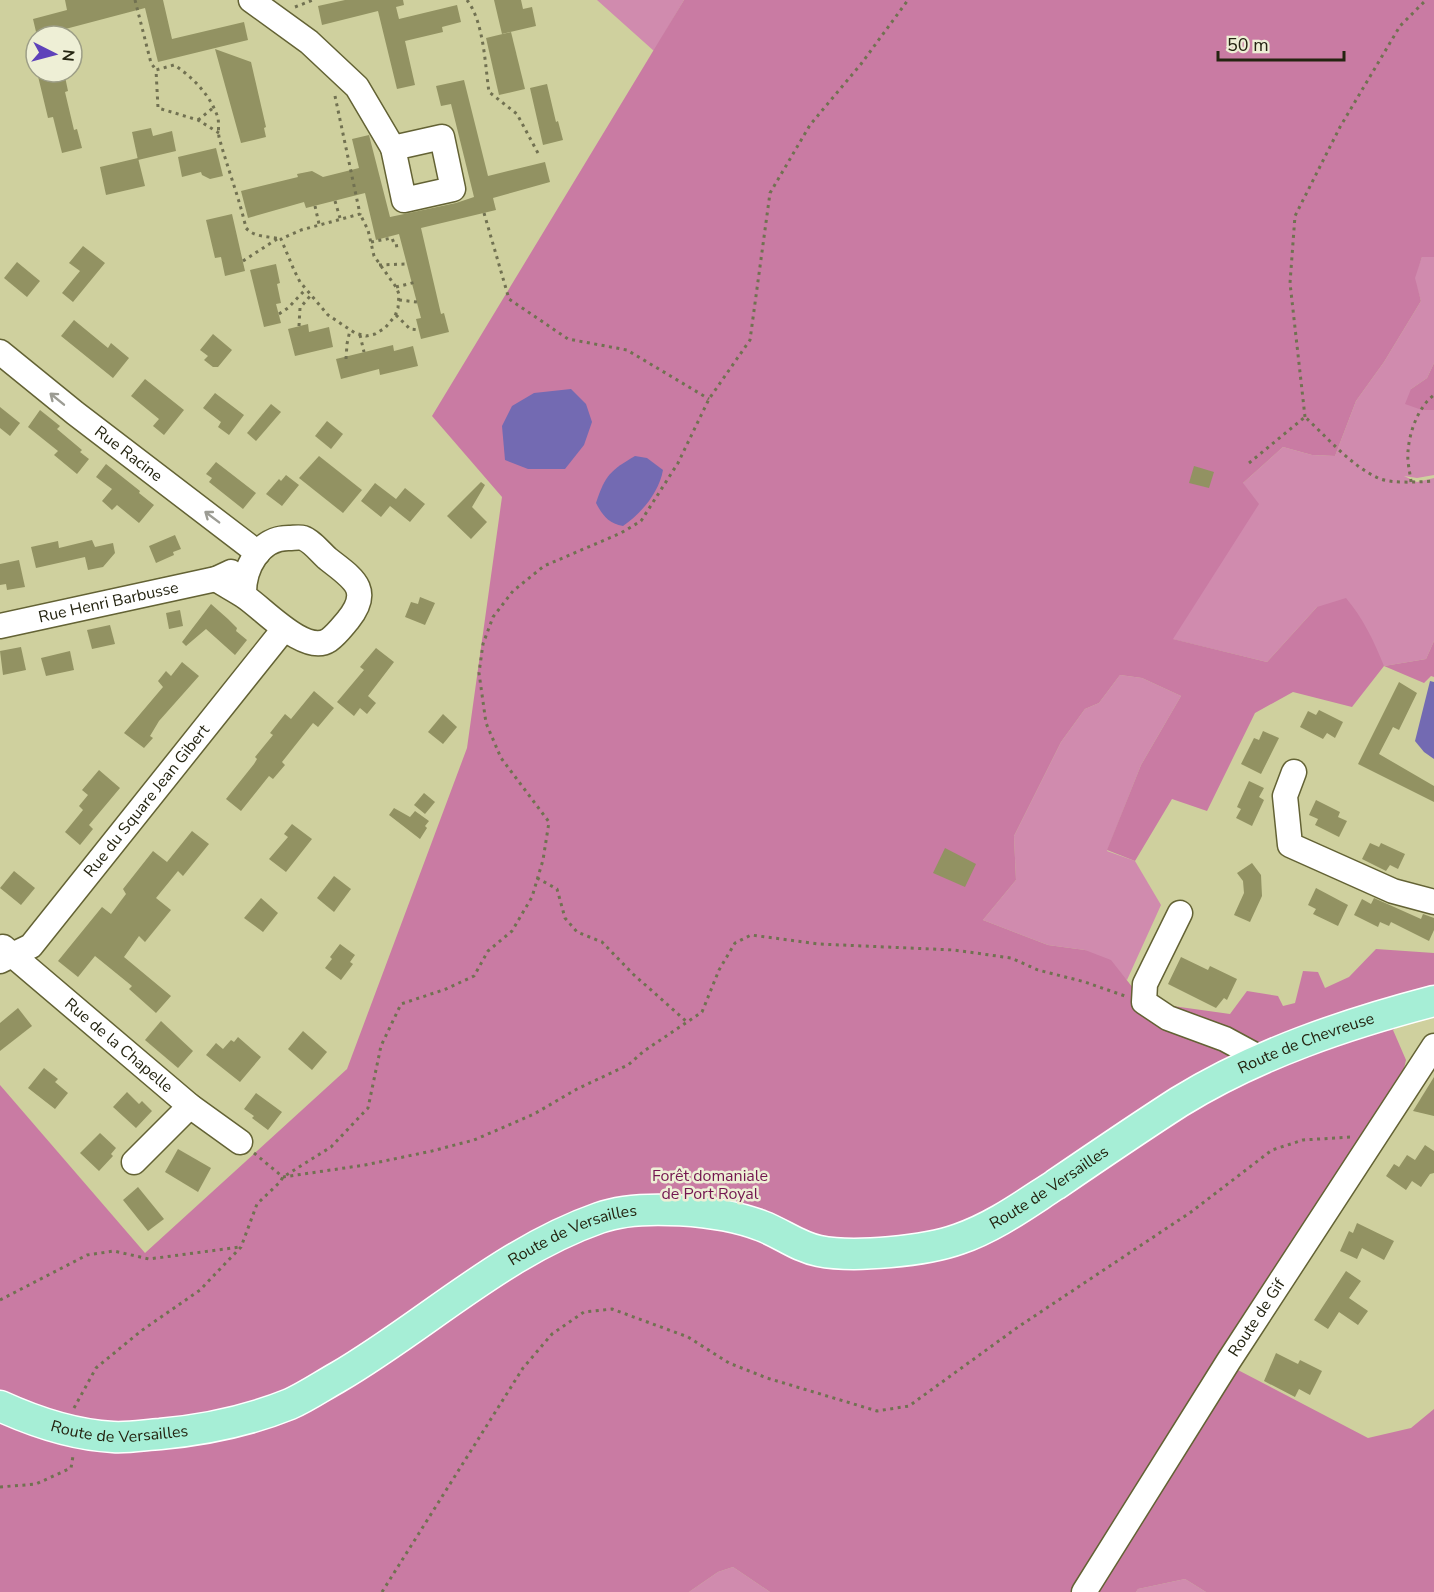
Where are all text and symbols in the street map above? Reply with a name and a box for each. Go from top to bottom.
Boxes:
north arrow [24,24,84,84]
scale bar [1218,24,1344,62]
text: 50 m [1227,33,1269,57]
text: N [56,48,79,63]
one-way arrow [49,392,65,405]
street label: Rue Racine [90,421,167,487]
one-way arrow [204,511,220,524]
street label: Rue Henri Barbusse [36,576,181,628]
street label: Rue du Square Jean Gibert [79,720,215,882]
street label: Rue de la Chapelle [60,993,178,1098]
street label: Route de Chevreuse [1234,1007,1377,1079]
street label: Route de Versailles [986,1141,1113,1235]
park label: Forêt domaniale de Port Royal [652,1165,768,1205]
street label: Route de Versailles [504,1200,638,1271]
street label: Route de Gif [1223,1274,1291,1361]
street label: Route de Versailles [48,1415,189,1448]

